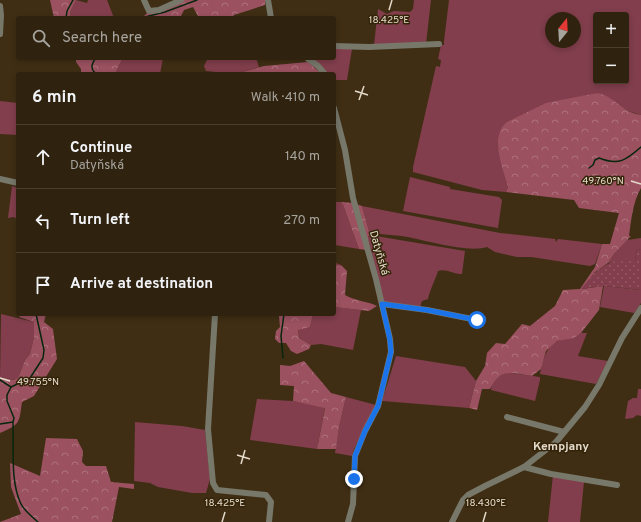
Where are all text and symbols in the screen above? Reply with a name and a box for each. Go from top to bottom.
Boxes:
north arrow [545,12,581,48]
map controls [593,12,629,84]
button: + [593,12,629,48]
text: 18.425°E [369,14,409,27]
search box [16,16,336,60]
icon: search [30,27,52,49]
text: Search here [62,29,142,48]
button: − [593,48,629,84]
text: 6 min [32,87,76,109]
text: Walk · 410 m [251,90,320,106]
text: Continue [70,139,132,158]
icon: ahead [32,146,54,168]
text: 140 m [285,149,320,165]
text: Datyňská [70,158,124,174]
text: 49.760°N [582,175,624,188]
icon: left [32,210,54,232]
text: Turn left [70,211,130,230]
text: 270 m [283,213,320,229]
street label: Datyňská [366,229,392,277]
icon: arrive [32,274,54,296]
text: Arrive at destination [70,275,213,294]
route start [468,311,486,329]
text: 49.755°N [17,376,59,389]
district label: Kempjany [533,439,589,455]
route end [345,470,363,488]
text: 18.425°E [205,497,245,510]
text: 18.430°E [466,497,506,510]

